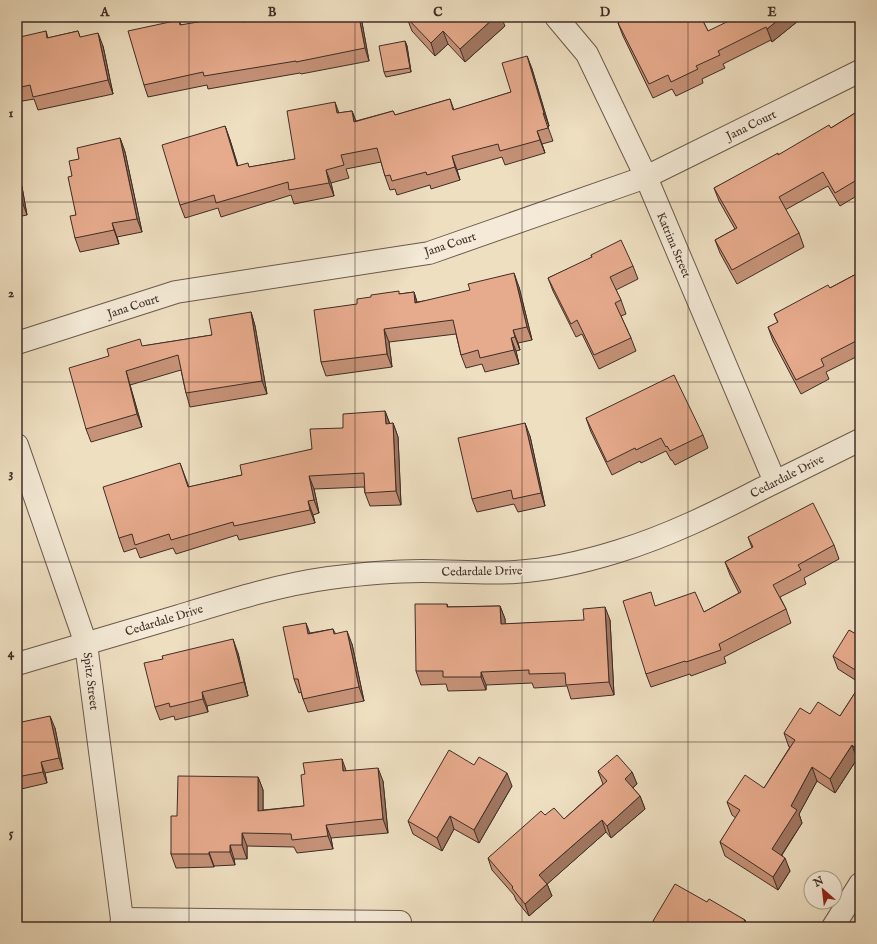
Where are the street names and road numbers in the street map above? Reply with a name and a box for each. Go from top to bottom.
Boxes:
street label: Jana Court [722,107,779,146]
street label: Katrina Street [653,210,694,280]
street label: Jana Court [420,229,478,261]
street label: Jana Court [103,291,161,323]
street label: Cedardale Drive [748,451,827,502]
street label: Cedardale Drive [441,563,523,580]
street label: Cedardale Drive [123,601,206,639]
street label: Spitz Street [79,651,101,711]

